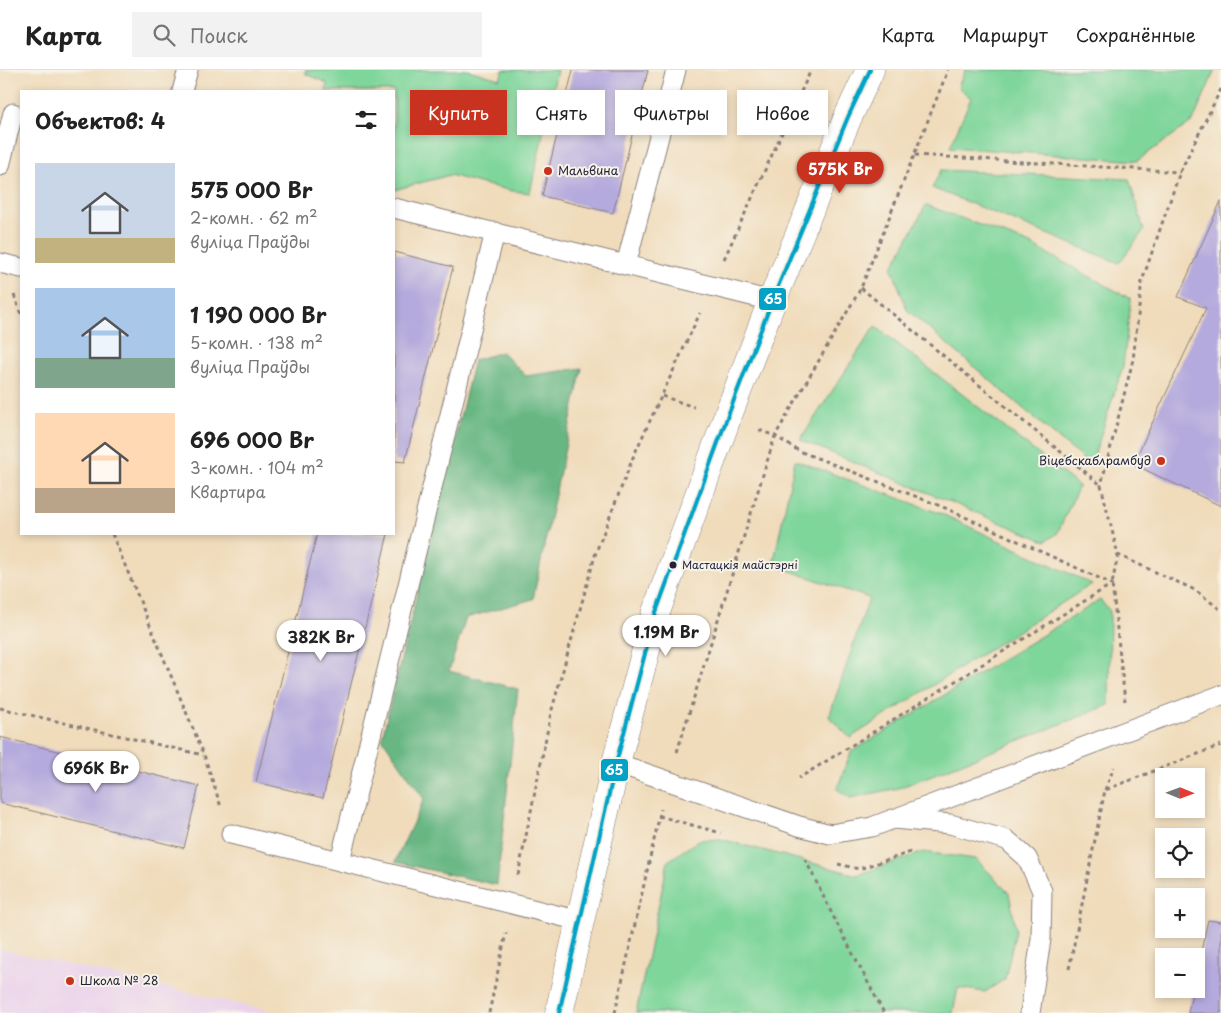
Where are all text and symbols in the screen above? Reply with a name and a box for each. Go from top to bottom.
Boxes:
search box [132,12,482,57]
text: Карта [25,17,102,53]
icon: search [150,21,178,49]
text: Поиск [190,21,248,49]
text: Карта [882,21,934,48]
text: Маршрут [962,21,1048,48]
text: Сохранённые [1076,21,1196,48]
chip: Купить [410,90,507,135]
chip: Снять [517,90,605,135]
chip: Фильтры [615,90,727,135]
chip: Новое [737,90,828,135]
text: Объектов: 4 [35,104,165,136]
icon: filters [352,106,380,134]
pin: 575K Br [794,152,886,194]
text: 575K Br [808,156,872,180]
place label: Мальвина [558,161,619,179]
marker: Мальвина [542,165,554,177]
text: 575 000 Br [190,173,313,205]
icon: home [75,183,135,243]
text: 2-комн. · 62 m² [190,205,317,229]
text: вуліца Праўды [190,229,310,253]
line badge: 65 [758,287,787,311]
text: 65 [764,288,782,309]
text: 1 190 000 Br [190,298,327,330]
icon: home [75,308,135,368]
text: 5-комн. · 138 m² [190,330,323,354]
text: вуліца Праўды [190,354,310,378]
text: 696 000 Br [190,423,314,455]
icon: home [75,433,135,493]
place label: Віцебскаблрамбуд [1039,451,1151,469]
text: 3-комн. · 104 m² [190,455,324,479]
marker: Віцебскаблрамбуд [1155,455,1167,467]
text: Квартира [190,479,265,503]
place label: Мастацкія майстэрні [682,556,798,573]
marker: Мастацкія майстэрні [668,560,678,570]
pin: 1.19M Br [614,614,718,657]
text: 1.19M Br [633,619,699,643]
pin: 382K Br [275,620,367,662]
text: 382K Br [288,624,354,648]
pin: 696K Br [50,750,142,793]
text: 696K Br [63,755,129,779]
line badge: 65 [600,758,629,782]
text: 65 [605,759,623,780]
north arrow [1155,768,1205,818]
map controls [1155,768,1205,998]
button: locate [1155,828,1205,878]
button: + [1155,888,1205,938]
button: − [1155,948,1205,998]
place label: Школа № 28 [80,971,158,989]
marker: Школа № 28 [64,975,76,987]

